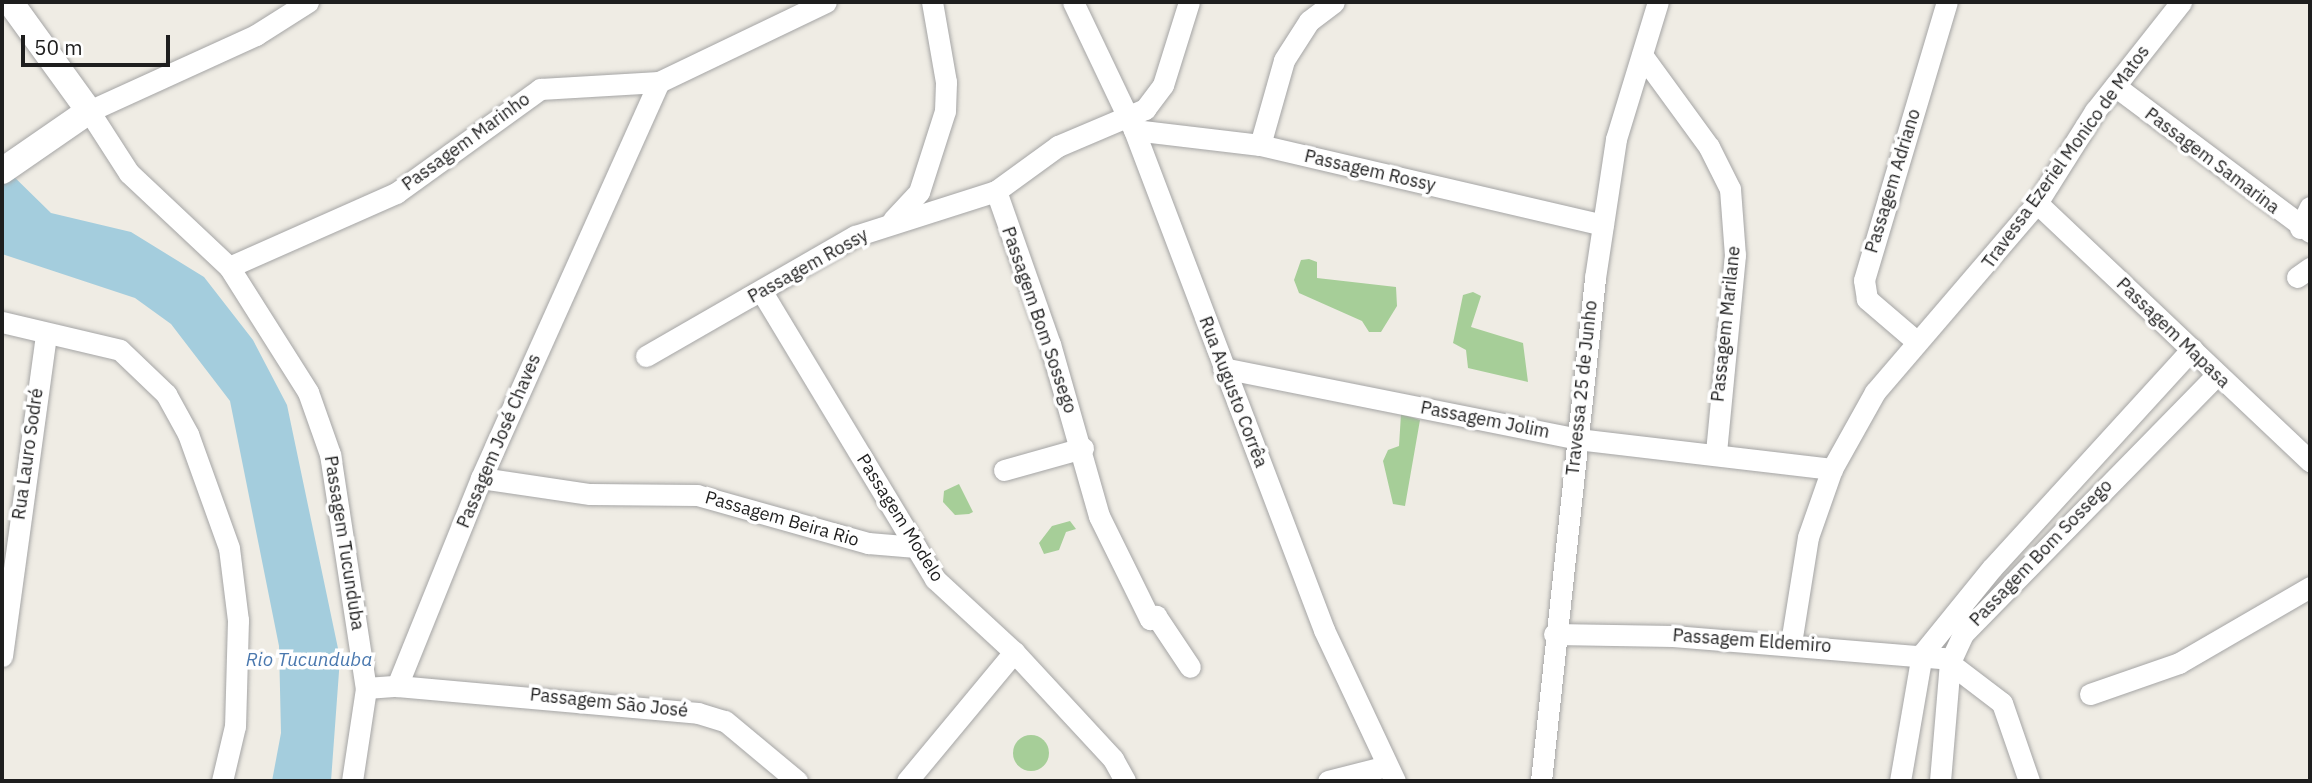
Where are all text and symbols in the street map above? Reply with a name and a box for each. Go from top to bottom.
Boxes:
scale bar [24,21,173,65]
text: 50 m [34,33,83,61]
street label: Travessa Ezeriel Monico de Matos [1978,41,2154,273]
street label: Passagem Marinho [398,88,534,196]
street label: Passagem Samarina [2140,103,2284,219]
street label: Passagem Adriano [1861,106,1925,256]
street label: Passagem Rossy [1302,145,1438,197]
street label: Passagem Rossy [744,224,872,308]
street label: Passagem Bom Sossego [997,224,1081,416]
street label: Passagem Marilane [1707,245,1745,403]
street label: Passagem Mapasa [2112,273,2234,393]
street label: Travessa 25 de Junho [1562,299,1602,477]
street label: Rua Augusto Corrêa [1194,313,1272,471]
street label: Passagem José Chaves [453,351,545,531]
street label: Rua Lauro Sodré [8,387,48,521]
street label: Passagem Jolim [1419,397,1551,443]
street label: Passagem Modelo [852,450,948,586]
street label: Passagem Tucunduba [320,454,368,632]
street label: Passagem Bom Sossego [1965,475,2117,631]
street label: Passagem Beira Rio [702,487,862,551]
street label: Passagem Eldemiro [1672,625,1832,657]
water label: Rio Tucunduba [246,649,372,671]
street label: Passagem São José [529,684,689,722]

